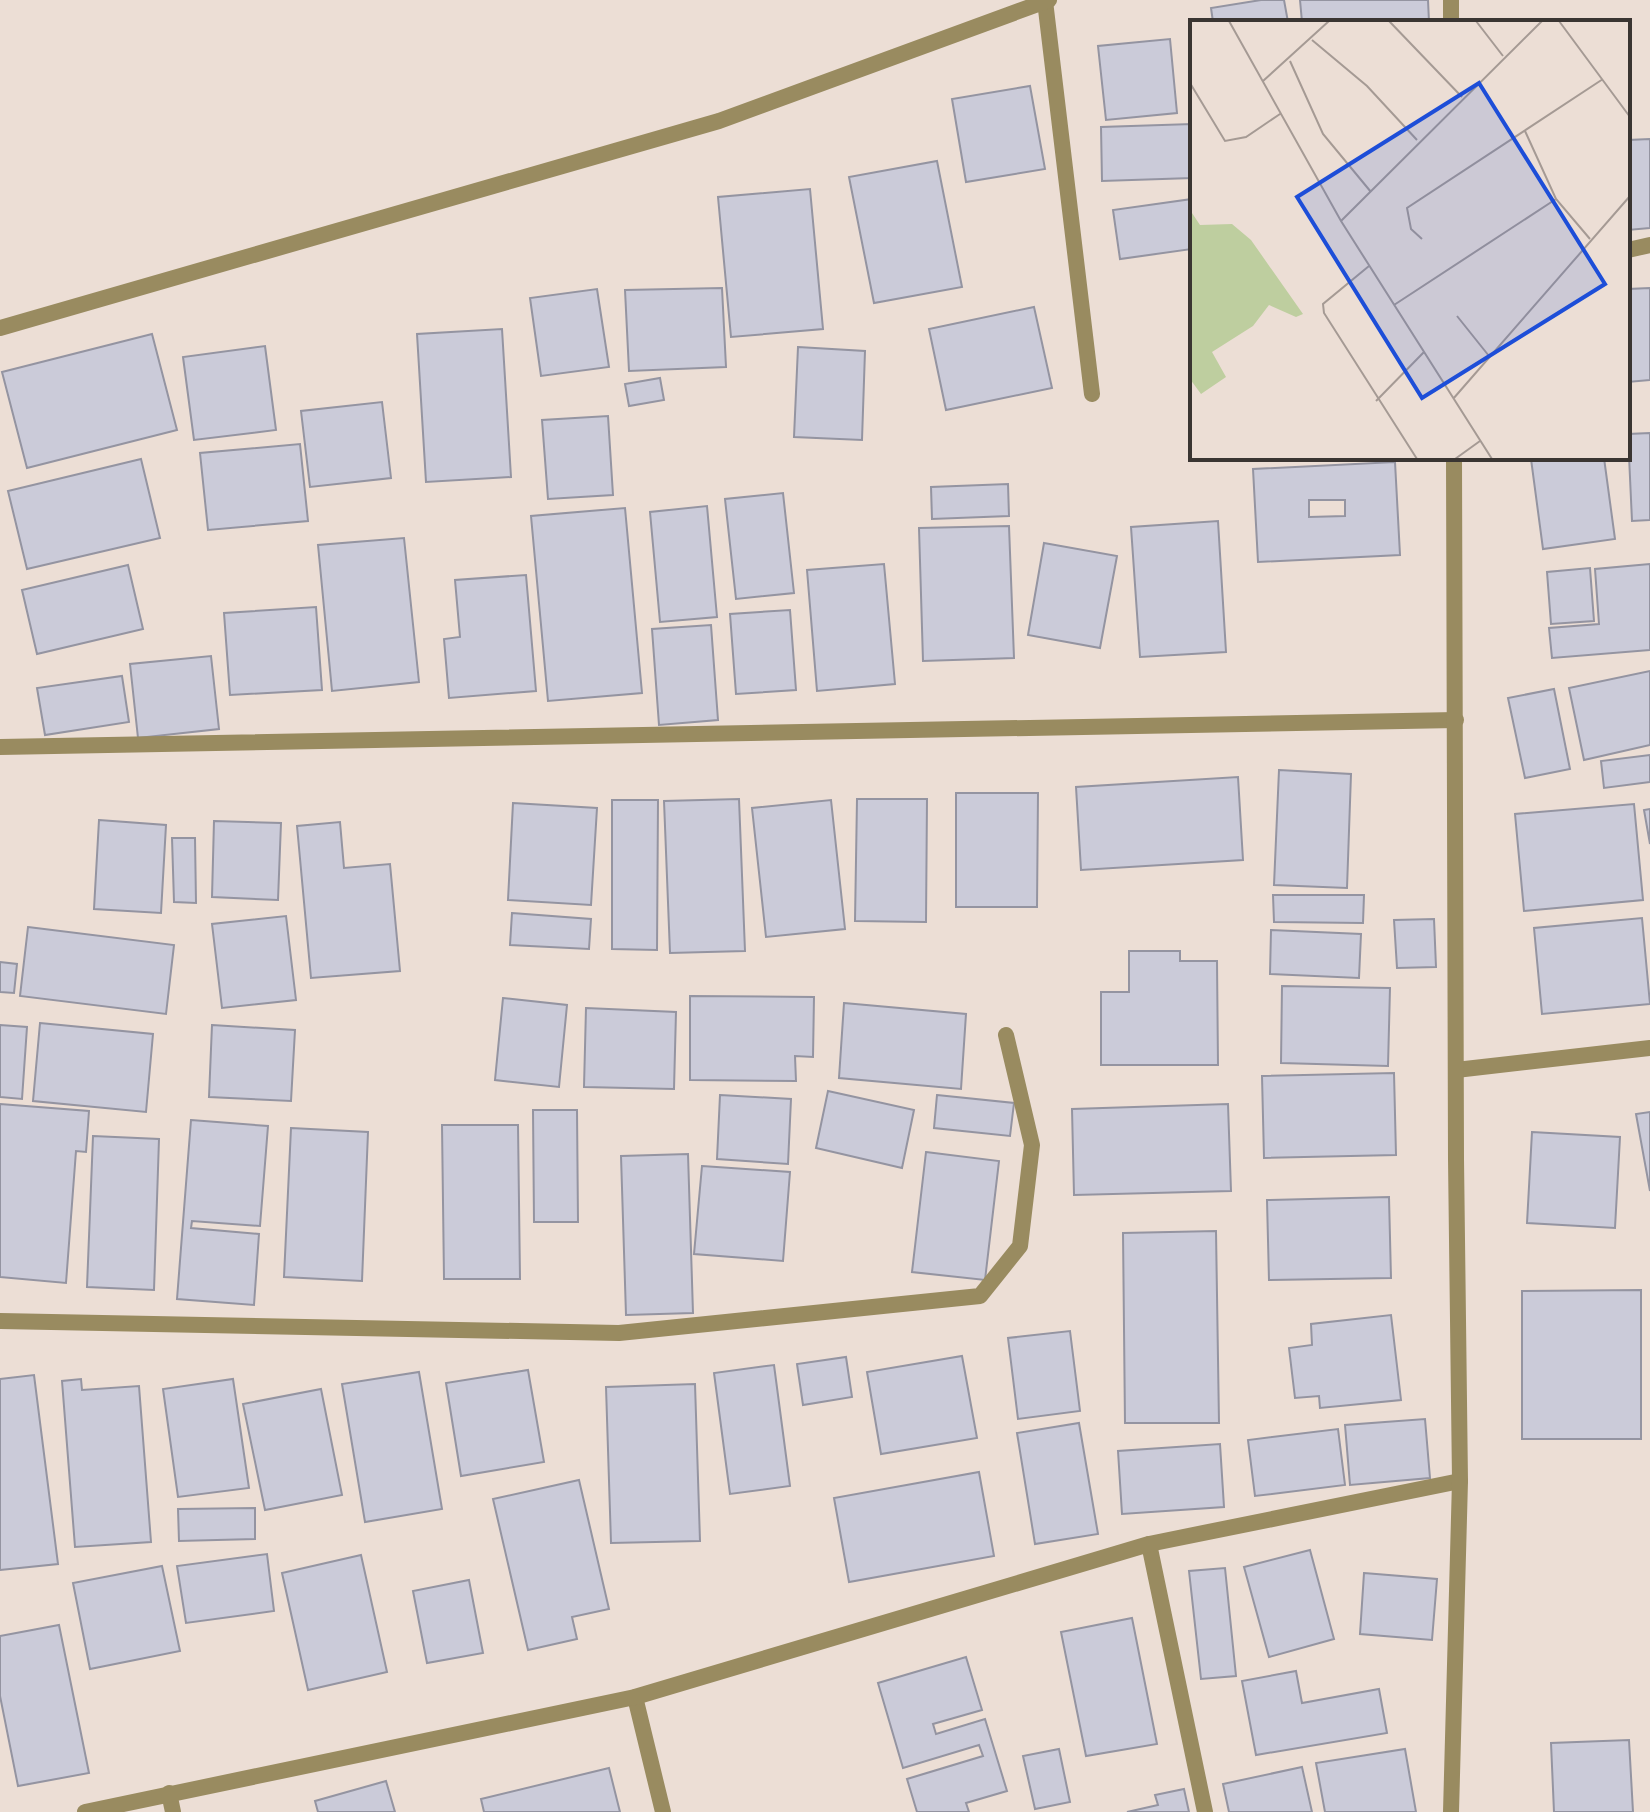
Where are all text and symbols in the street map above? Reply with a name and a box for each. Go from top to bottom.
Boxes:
inset map [1190,20,1630,460]

